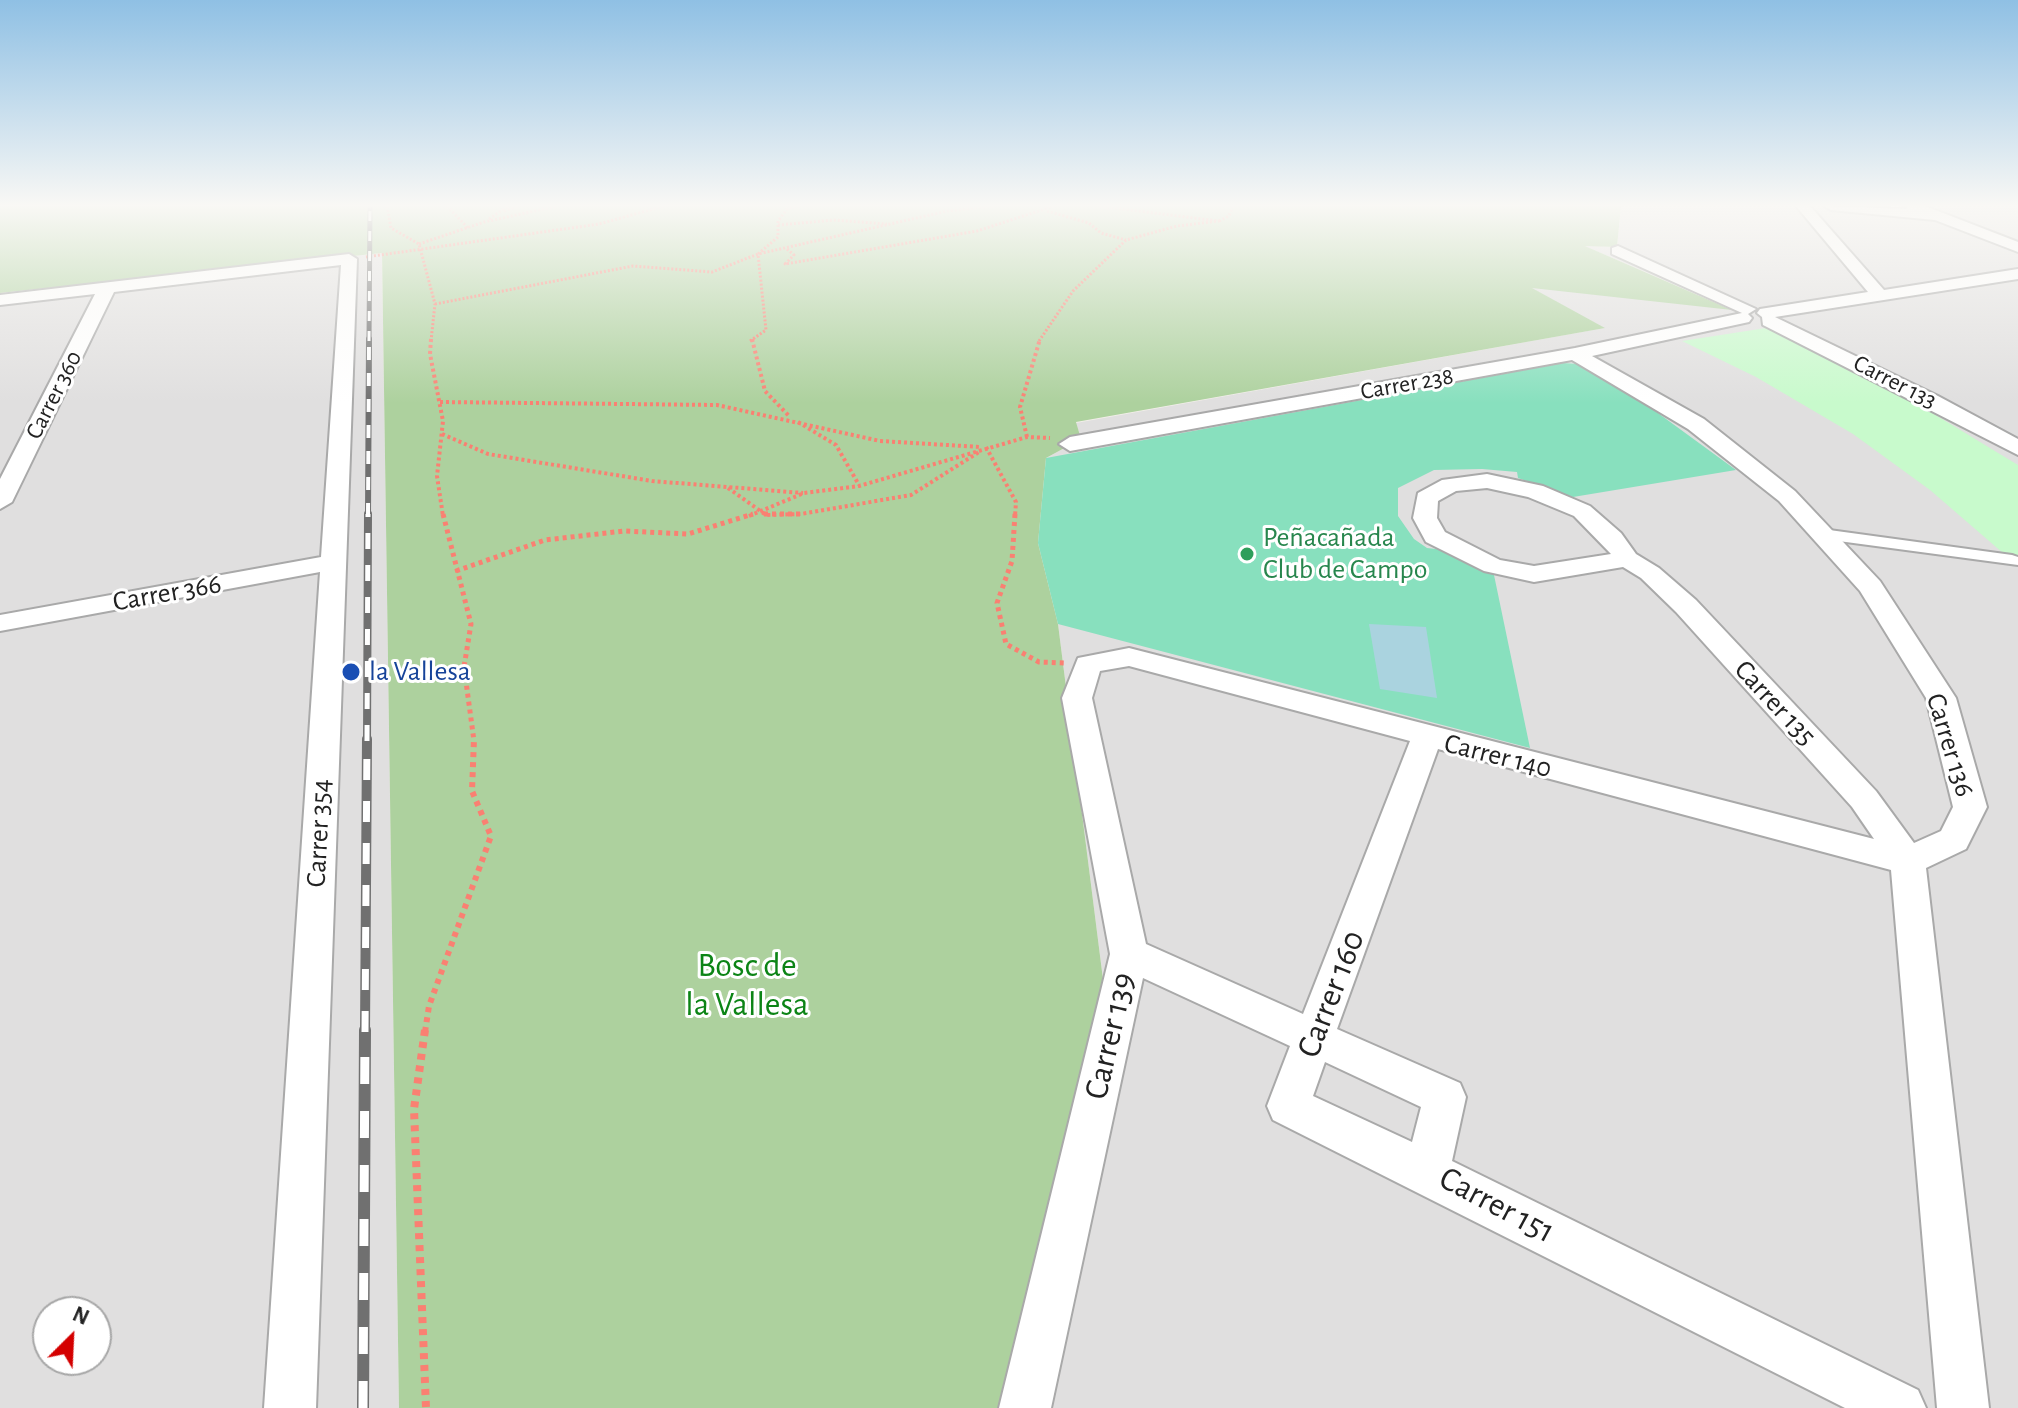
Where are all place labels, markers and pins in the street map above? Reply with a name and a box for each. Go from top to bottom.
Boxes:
place label: Peñacañada Club de Campo [1263,521,1427,587]
marker: Peñacañada Club de Campo [1238,545,1256,563]
place label: la Vallesa [369,655,471,689]
marker: la Vallesa [340,661,362,683]

